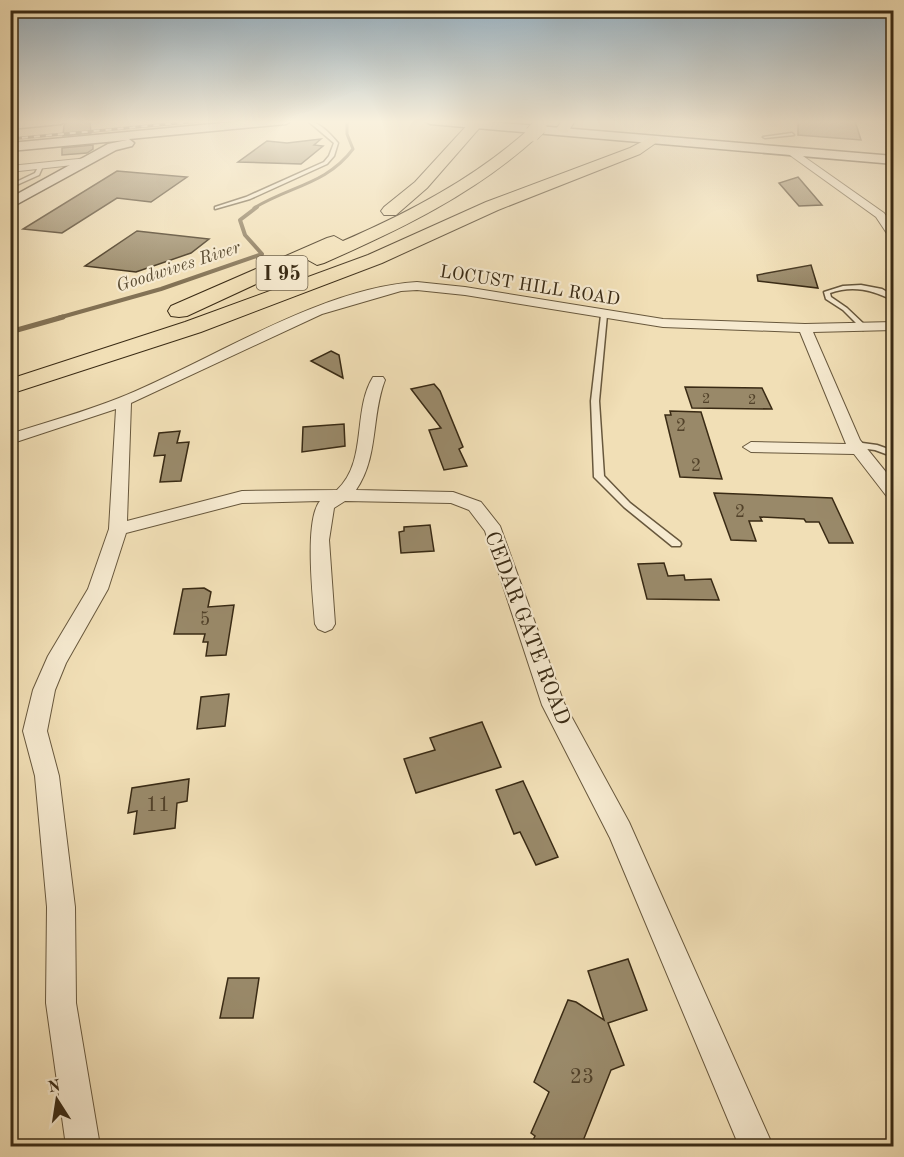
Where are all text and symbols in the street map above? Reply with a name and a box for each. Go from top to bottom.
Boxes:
water label: Goodwives River [114,238,244,296]
road number: I 95 [256,256,308,290]
street label: LOCUST HILL ROAD [438,263,621,309]
house number: 2 [702,392,710,407]
house number: 2 [748,393,756,408]
house number: 2 [676,417,686,435]
house number: 2 [691,457,701,475]
house number: 2 [735,503,745,521]
street label: CEDAR GATE ROAD [480,529,573,728]
house number: 5 [200,611,210,629]
house number: 11 [146,795,170,816]
house number: 23 [570,1067,594,1088]
north arrow [27,1070,87,1130]
text: N [47,1078,63,1096]

